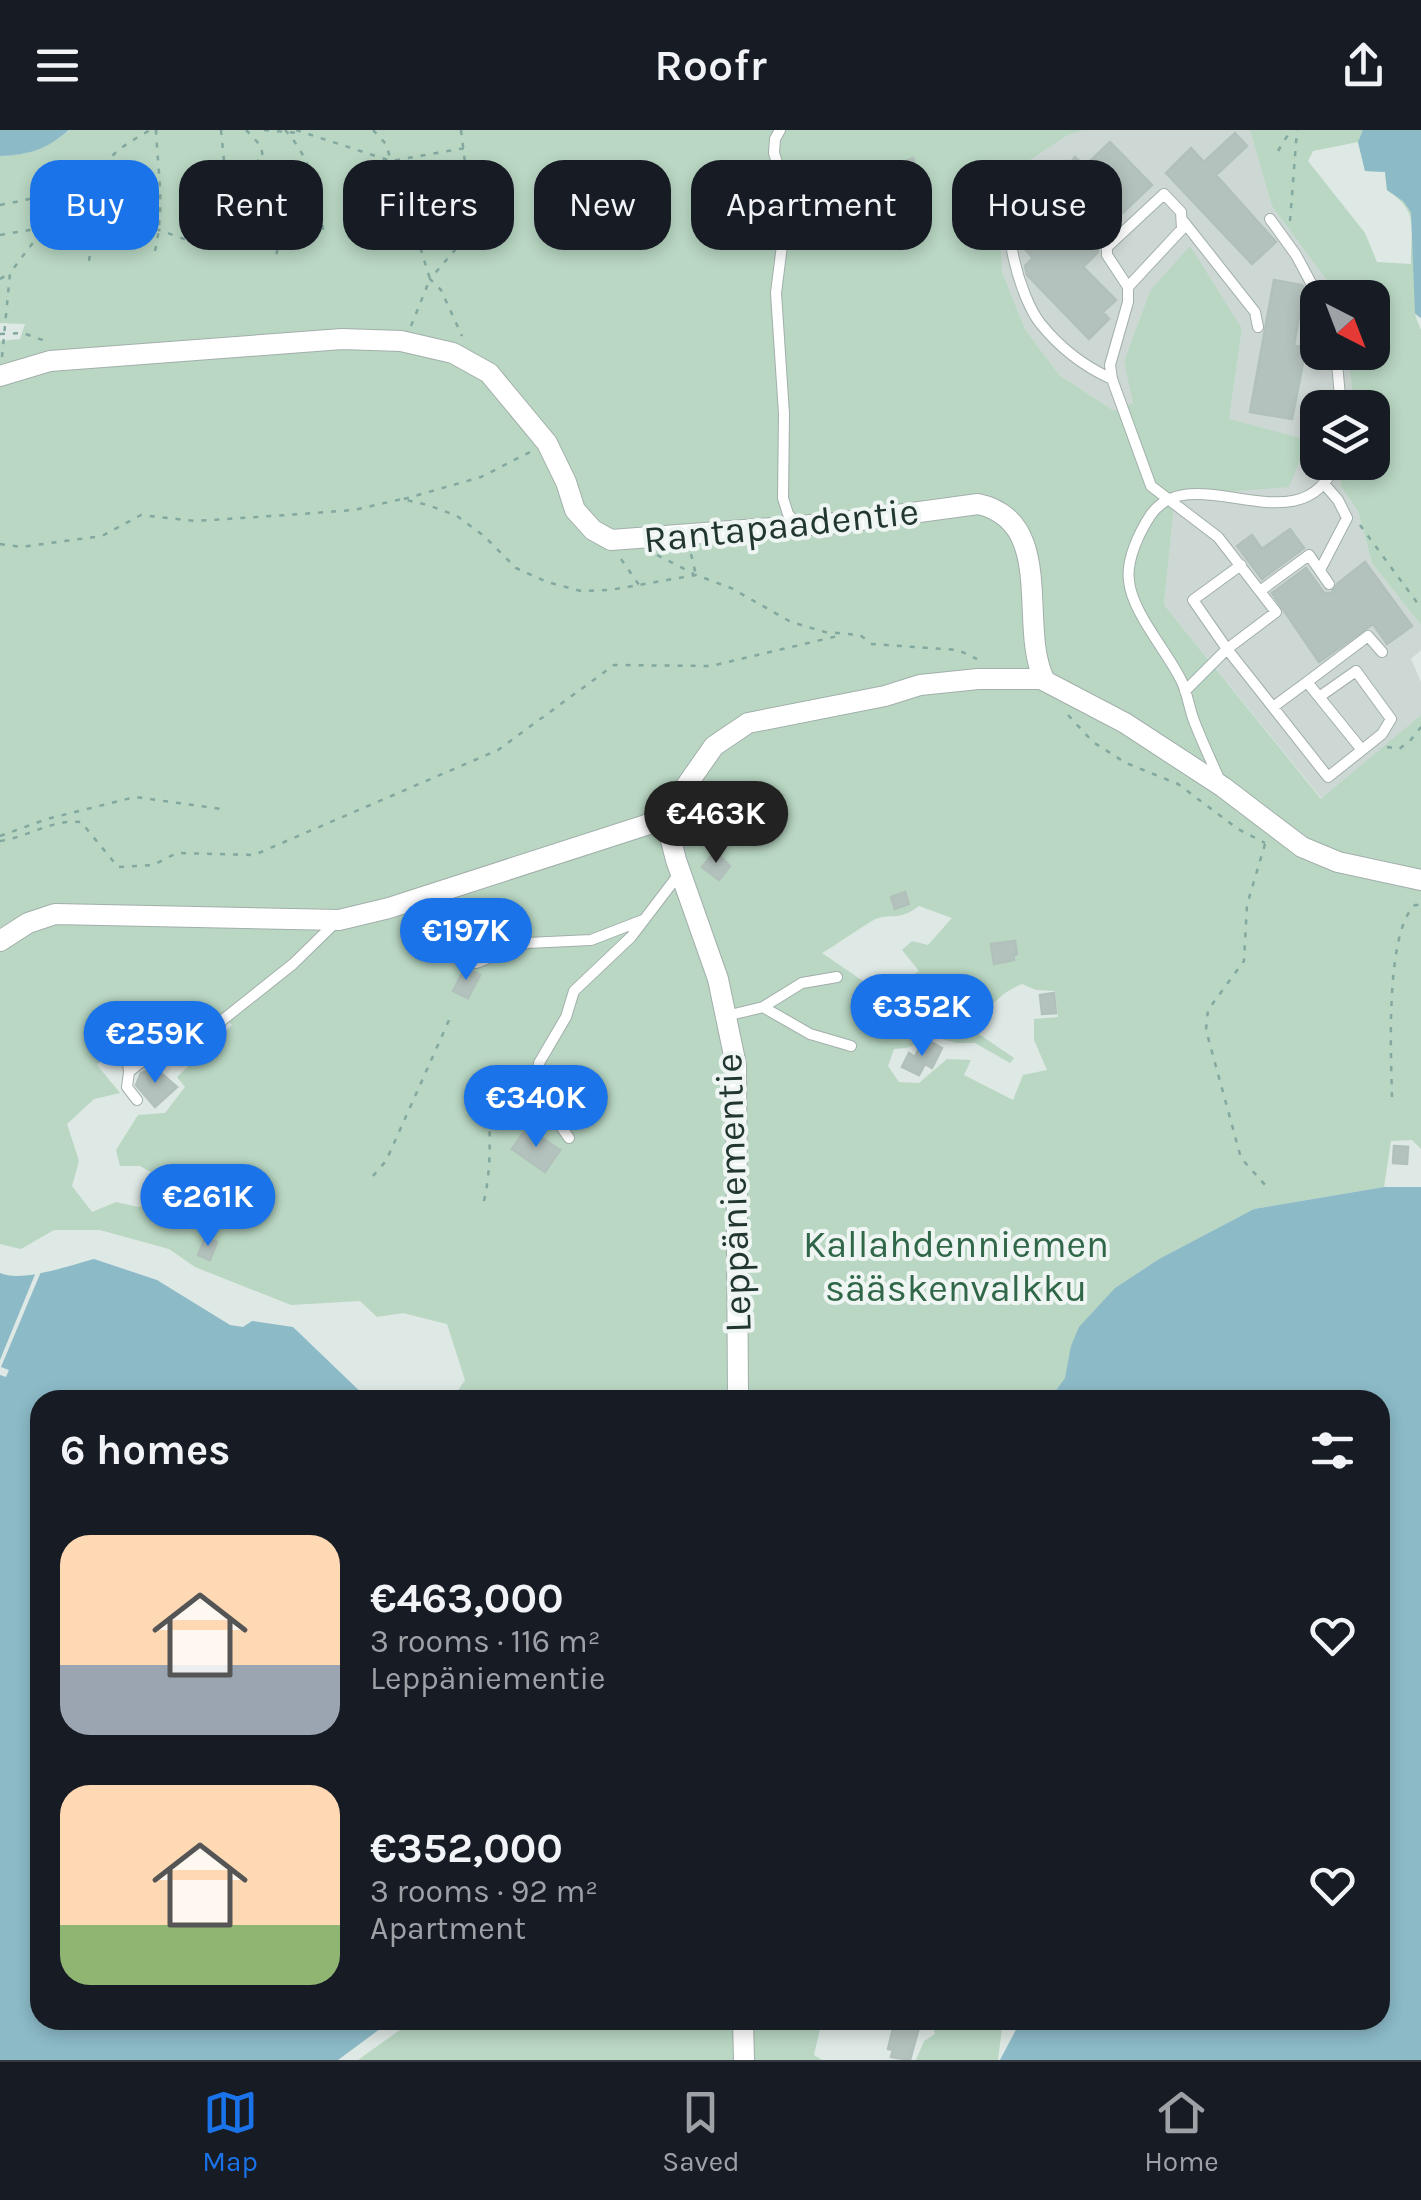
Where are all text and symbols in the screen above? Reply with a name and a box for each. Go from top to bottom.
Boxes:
icon: menu [30,38,85,93]
icon: share [1336,38,1391,93]
text: Roofr [654,39,767,91]
chip: Buy [30,160,159,250]
chip: Rent [179,160,323,250]
chip: Filters [343,160,514,250]
chip: New [534,160,671,250]
chip: Apartment [691,160,932,250]
chip: House [952,160,1122,250]
north arrow [1300,280,1390,370]
map controls [1300,280,1390,480]
button: layers [1300,390,1390,480]
street label: Rantapaadentie [641,489,921,562]
pin: €463K [646,781,786,866]
text: €463K [666,795,766,832]
pin: €197K [396,898,536,983]
text: €197K [422,912,510,949]
pin: €352K [852,974,992,1059]
text: €352K [872,988,972,1025]
pin: €259K [85,1001,225,1086]
text: €259K [106,1015,204,1052]
street label: Leppäniementie [706,1053,761,1333]
pin: €340K [466,1065,606,1150]
text: €340K [486,1079,586,1116]
pin: €261K [138,1164,278,1249]
text: €261K [162,1178,254,1215]
park label: Kallahdenniemen sääskenvalkku [803,1222,1109,1311]
icon: filters [1305,1423,1360,1478]
text: 6 homes [60,1425,230,1475]
text: €463,000 [370,1573,564,1623]
icon: home [140,1575,260,1695]
icon: heart [1305,1608,1360,1663]
text: 3 rooms · 116 m² [370,1623,601,1660]
text: Leppäniementie [370,1660,605,1697]
text: €352,000 [370,1823,563,1873]
icon: home [140,1825,260,1945]
icon: heart [1305,1858,1360,1913]
text: 3 rooms · 92 m² [370,1873,598,1910]
text: Apartment [370,1910,526,1947]
tab: Map [202,2085,258,2178]
tab: Saved [662,2085,740,2178]
tab: Home [1144,2085,1219,2178]

